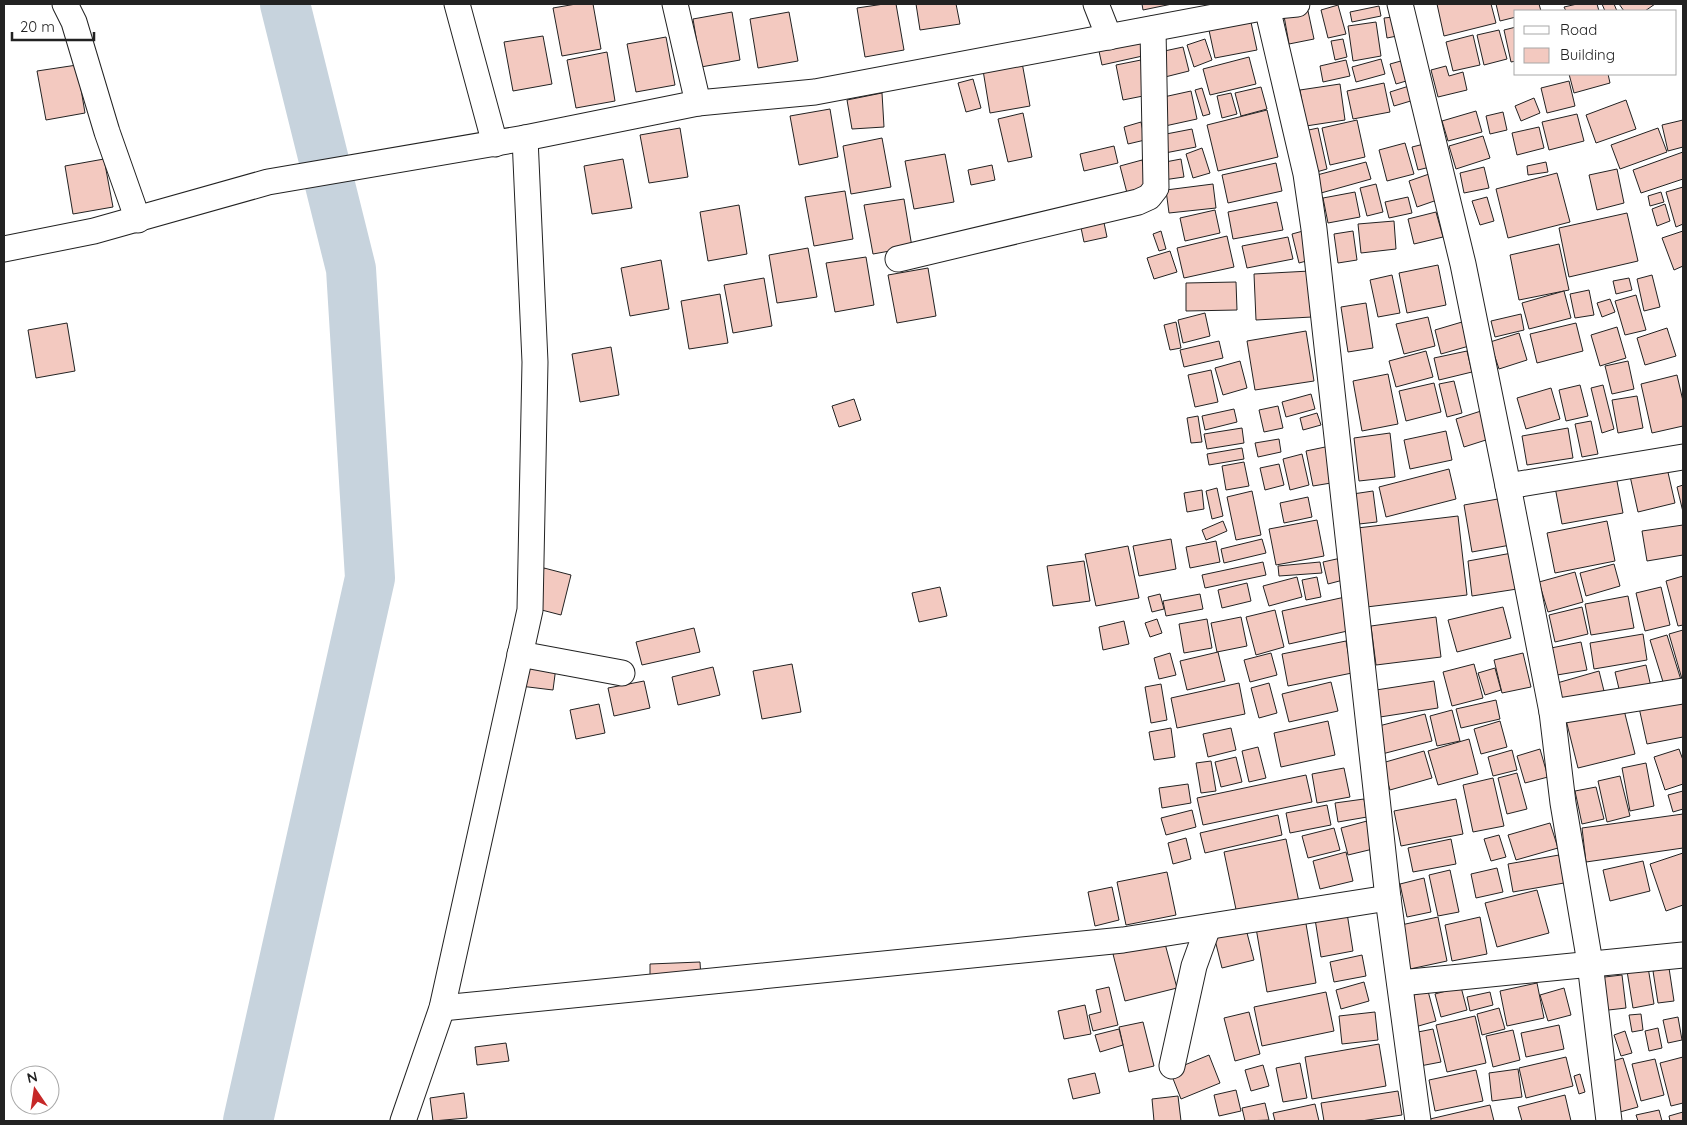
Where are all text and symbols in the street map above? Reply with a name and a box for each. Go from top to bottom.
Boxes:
scale bar [12,10,95,42]
legend [1514,10,1677,75]
text: 20 m [20,17,55,36]
text: Road [1560,20,1597,39]
text: Building [1560,45,1615,64]
north arrow [10,1065,60,1115]
text: N [25,1067,39,1087]

